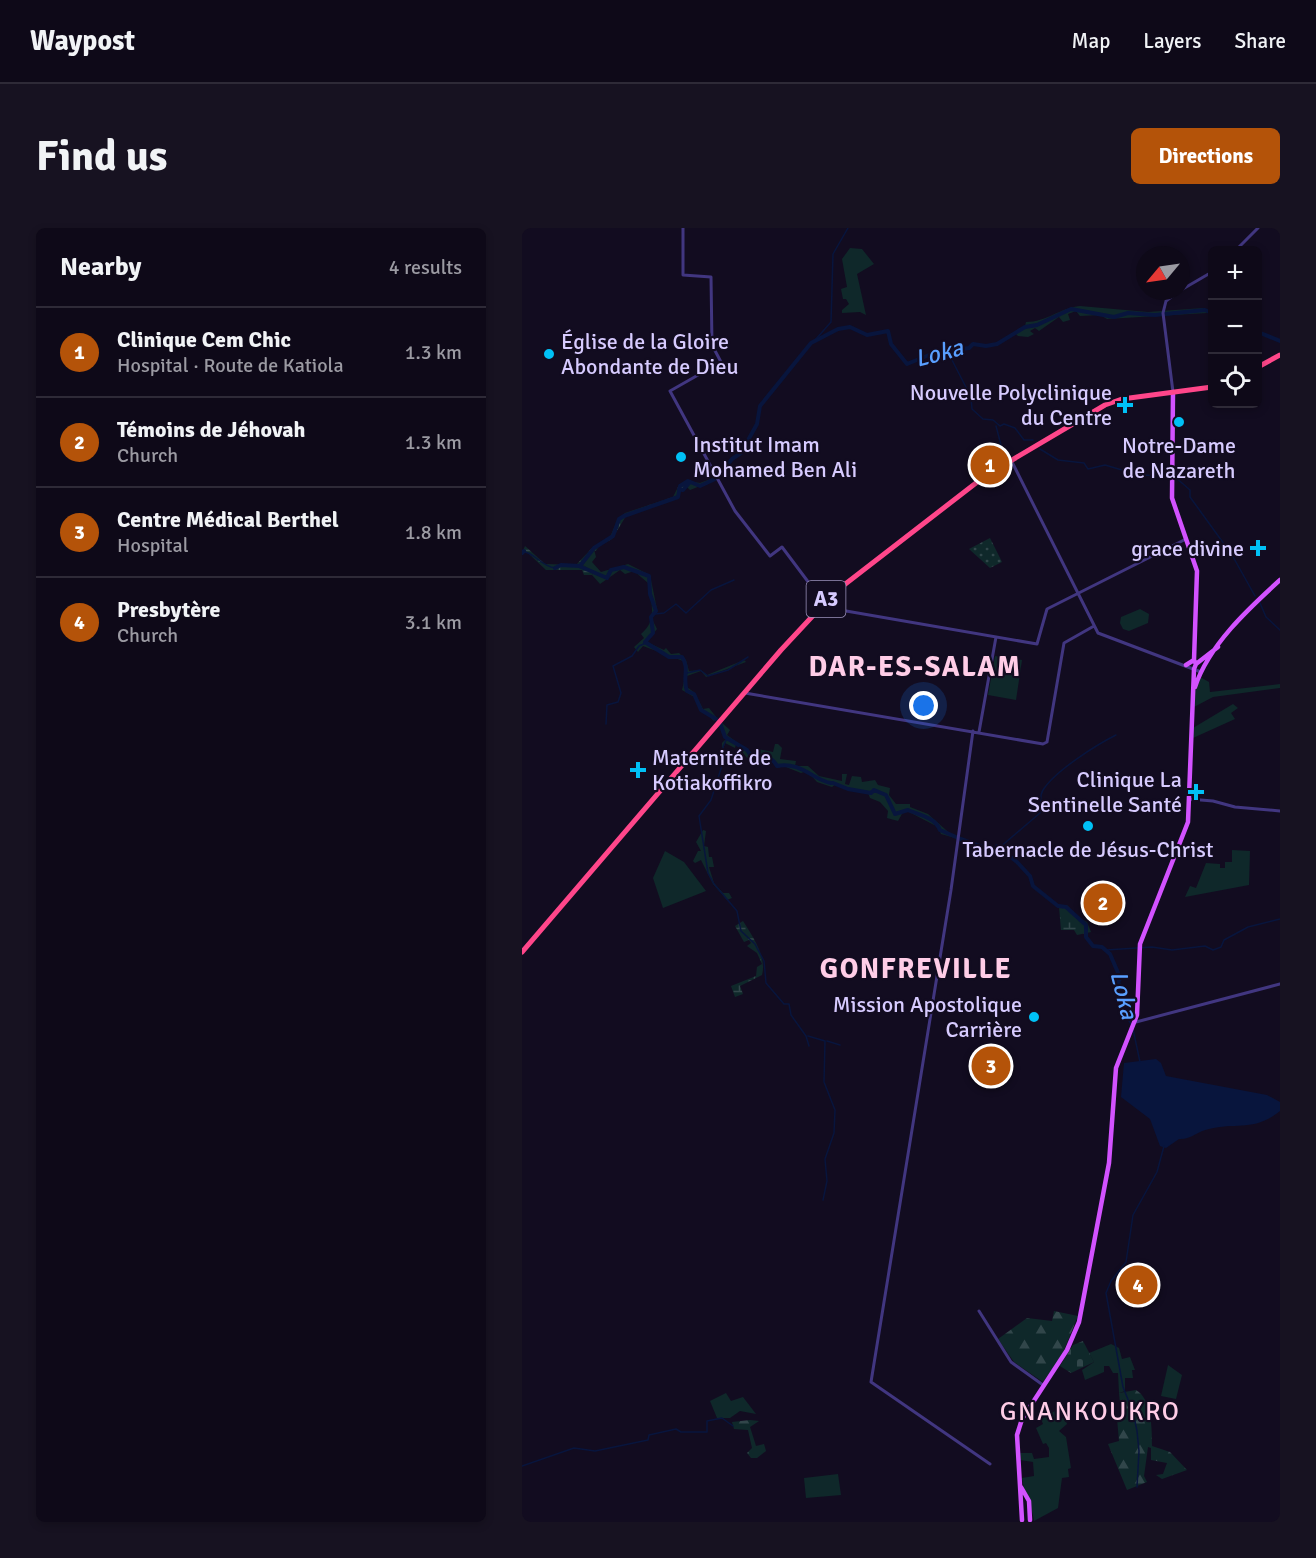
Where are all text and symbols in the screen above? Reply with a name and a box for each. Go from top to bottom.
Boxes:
text: Waypost [30,24,135,58]
text: Map [1072,28,1110,54]
text: Layers [1143,28,1201,54]
text: Share [1234,28,1286,54]
button: Directions [1131,128,1280,184]
text: Find us [36,131,167,182]
north arrow [1136,246,1190,300]
map controls [1208,246,1262,408]
button: + [1208,246,1262,300]
text: Nearby [60,251,141,283]
text: 4 results [389,255,462,280]
button: − [1208,300,1262,354]
text: Clinique Cem Chic [117,326,291,353]
place label: Église de la Gloire Abondante de Dieu [561,328,738,380]
water label: Loka [912,332,967,374]
text: 1 [74,340,85,365]
text: 1.3 km [405,340,462,365]
marker: Église de la Gloire Abondante de Dieu [542,347,556,361]
text: Hospital · Route de Katiola [117,353,344,378]
button: locate [1208,354,1262,408]
place label: Nouvelle Polyclinique du Centre [910,379,1112,431]
marker: Nouvelle Polyclinique du Centre [1116,396,1134,414]
marker: Notre-Dame de Nazareth [1172,415,1186,429]
text: Témoins de Jéhovah [117,416,306,443]
text: 2 [74,430,85,455]
text: 1.3 km [405,430,462,455]
place label: Institut Imam Mohamed Ben Ali [693,431,857,483]
place label: Notre-Dame de Nazareth [1122,432,1236,484]
pin: 1 [970,442,1010,488]
text: Church [117,443,178,468]
marker: Institut Imam Mohamed Ben Ali [674,450,688,464]
text: Centre Médical Berthel [117,506,339,533]
text: 3 [74,520,85,545]
text: 1.8 km [405,520,462,545]
text: Hospital [117,533,189,558]
place label: grace divine [1131,535,1244,562]
marker: grace divine [1249,539,1267,557]
road number: A3 [806,581,846,617]
text: Presbytère [117,596,220,623]
text: 4 [74,610,85,635]
text: 3.1 km [405,610,462,635]
text: Church [117,623,178,648]
district label: DAR-ES-SALAM [808,650,1022,684]
your location [909,691,938,720]
place label: Maternité de Kotiakoffikro [652,744,773,796]
marker: Maternité de Kotiakoffikro [629,761,647,779]
place label: Clinique La Sentinelle Santé [1028,766,1182,818]
marker: Clinique La Sentinelle Santé [1187,783,1205,801]
marker: Tabernacle de Jésus-Christ [1081,819,1095,833]
place label: Tabernacle de Jésus-Christ [963,836,1214,863]
pin: 2 [1084,880,1122,926]
district label: GONFREVILLE [820,952,1012,986]
water label: Loka [1104,968,1145,1023]
place label: Mission Apostolique Carrière [833,991,1022,1043]
marker: Mission Apostolique Carrière [1027,1010,1041,1024]
pin: 3 [972,1044,1010,1088]
pin: 4 [1118,1262,1158,1308]
district label: GNANKOUKRO [1000,1396,1180,1428]

